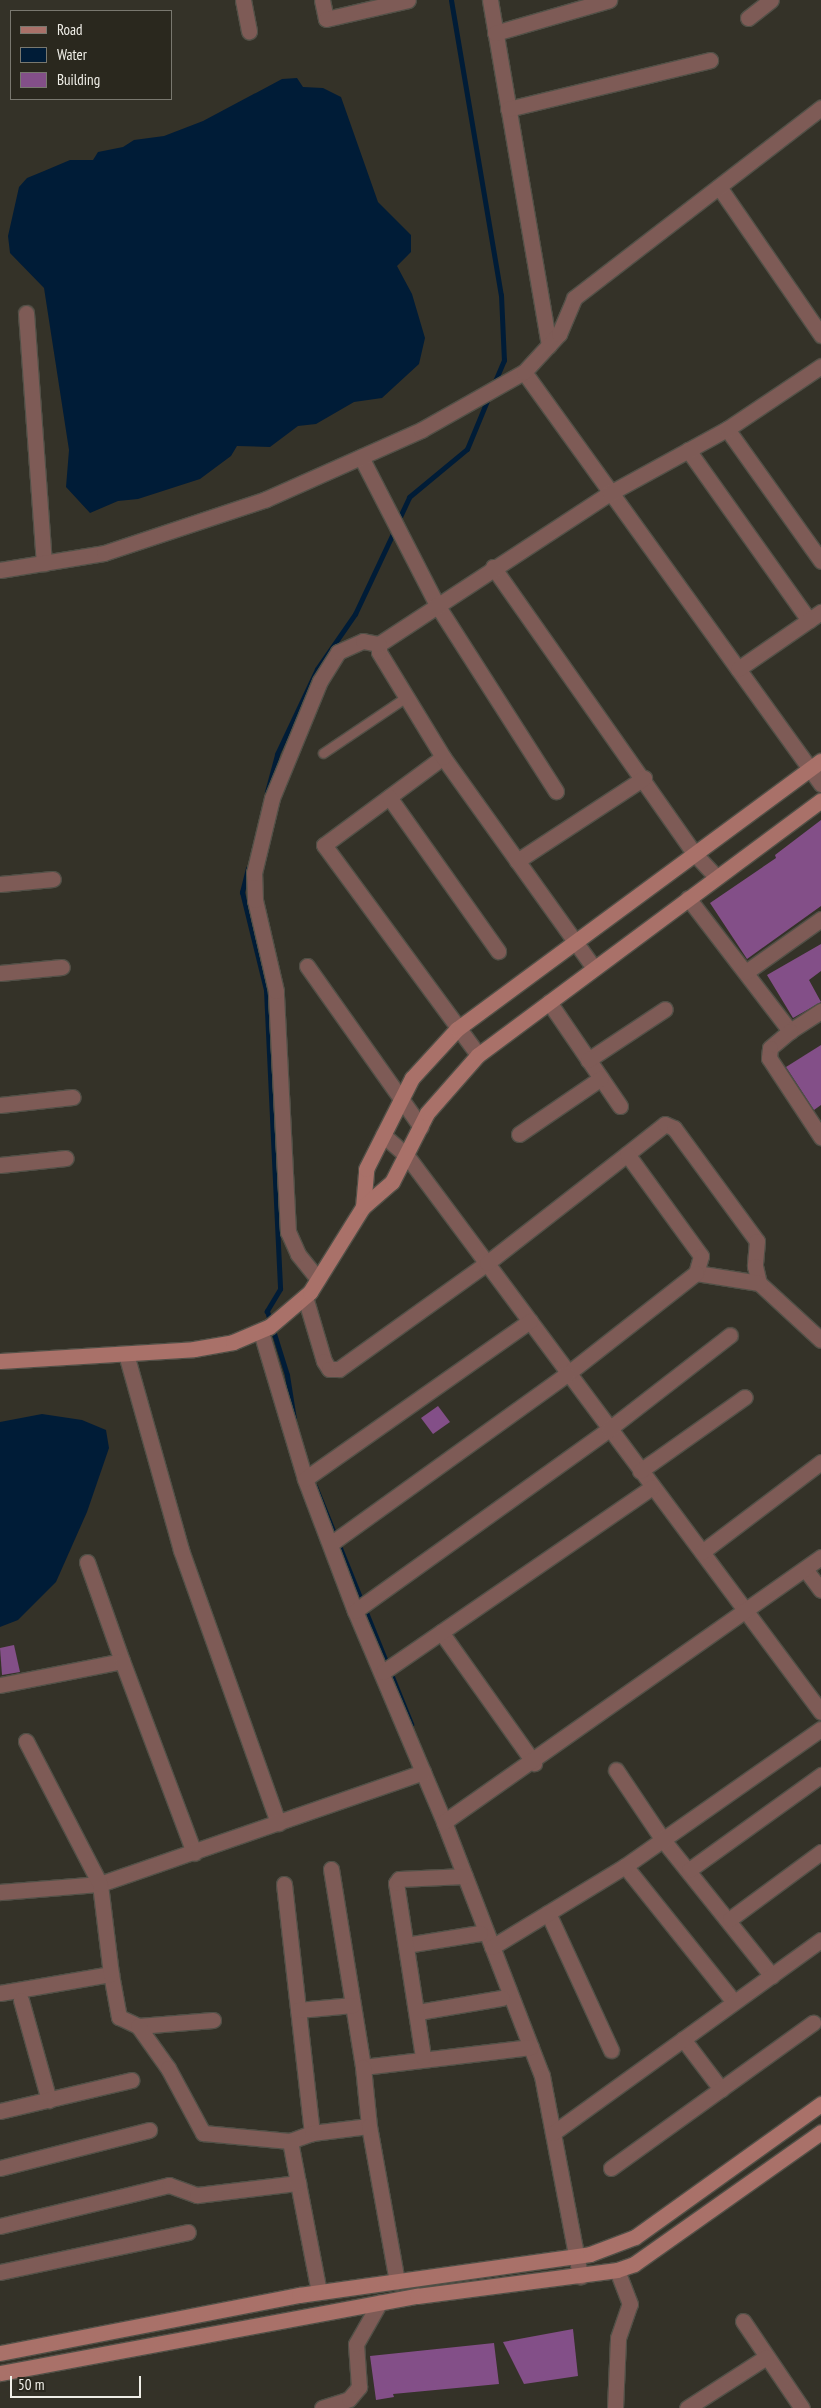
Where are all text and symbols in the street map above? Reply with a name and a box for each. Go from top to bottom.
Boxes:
legend [10,10,172,100]
text: Road [57,20,83,39]
text: Water [57,45,87,64]
text: Building [57,70,100,89]
scale bar [12,2366,144,2398]
text: 50 m [18,2375,44,2394]

